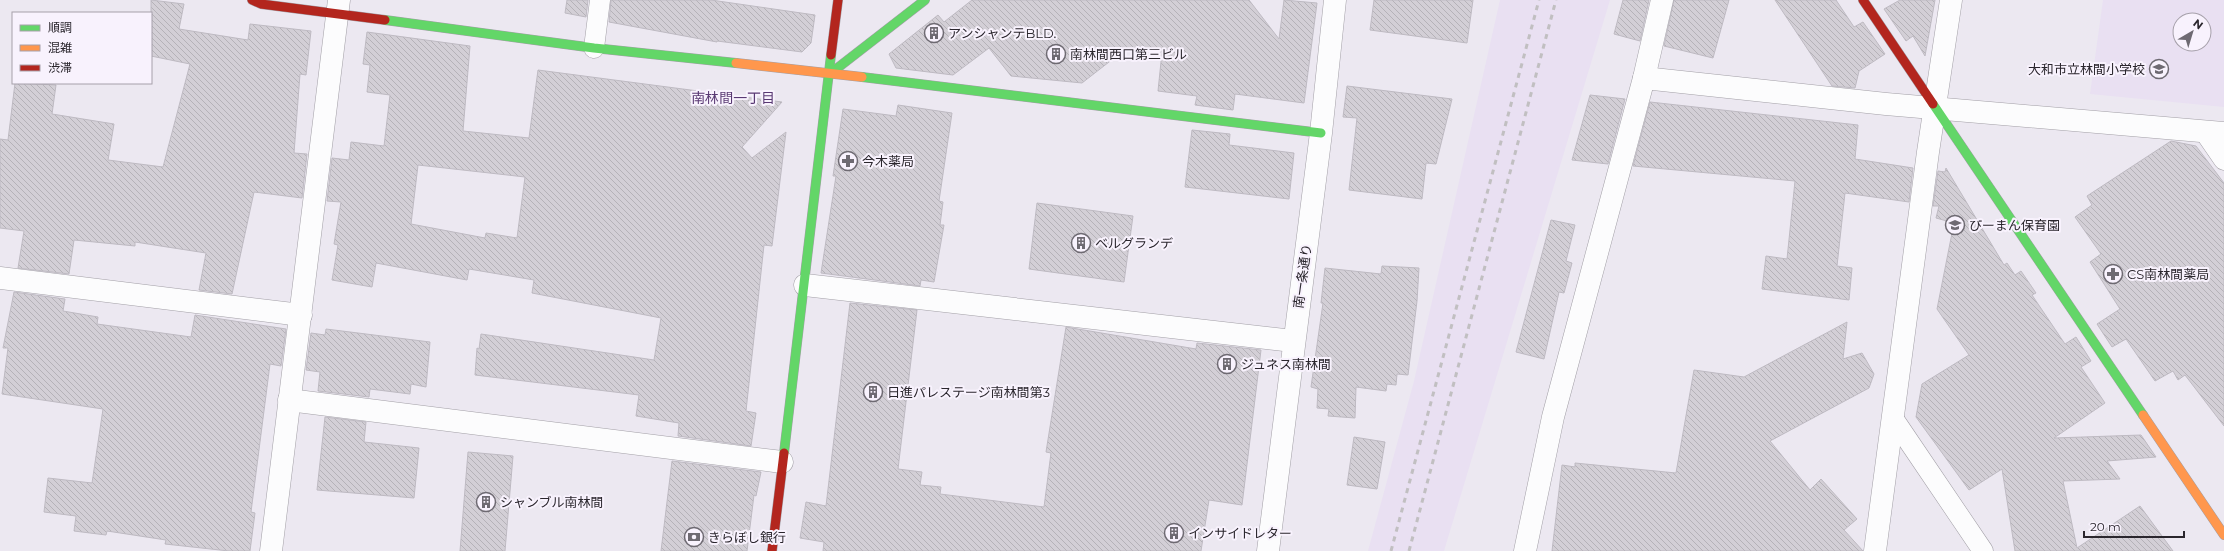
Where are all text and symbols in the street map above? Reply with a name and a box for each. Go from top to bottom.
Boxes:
legend [12,12,152,84]
north arrow [2172,12,2212,52]
text: N [2190,16,2206,32]
text: 順調 [48,20,72,35]
building icon: アンシャンテBLD. [923,22,945,44]
place label: アンシャンテBLD. [948,25,1056,41]
text: 混雑 [48,40,72,55]
building icon: 南林間西口第三ビル [1045,43,1067,65]
place label: 南林間西口第三ビル [1070,46,1187,62]
school or university icon: 大和市立林間小学校 [2148,58,2170,80]
text: 渋滞 [48,60,72,75]
place label: 大和市立林間小学校 [2028,61,2145,77]
district label: 南林間一丁目 [691,89,775,107]
pharmacy icon: 今木薬局 [837,150,859,172]
place label: 今木薬局 [862,153,914,169]
school or university icon: ぴーまん保育園 [1944,214,1966,236]
place label: ぴーまん保育園 [1969,217,2060,233]
building icon: ベルグランデ [1070,232,1092,254]
place label: ベルグランデ [1095,235,1173,251]
street label: 南一条通り [1290,243,1314,309]
pharmacy icon: CS南林間薬局 [2102,263,2124,285]
place label: CS南林間薬局 [2127,266,2209,282]
building icon: ジュネス南林間 [1216,353,1238,375]
place label: ジュネス南林間 [1241,356,1331,372]
building icon: 日進パレステージ南林間第3 [862,381,884,403]
place label: 日進パレステージ南林間第3 [887,384,1050,400]
building icon: シャンブル南林間 [475,491,497,513]
place label: シャンブル南林間 [500,494,604,510]
scale bar [2084,513,2184,539]
text: 20 m [2090,519,2121,534]
building icon: インサイドレター [1163,522,1185,544]
place label: インサイドレター [1188,525,1292,541]
bank icon: きらぼし銀行 [683,526,705,548]
place label: きらぼし銀行 [708,529,786,545]

